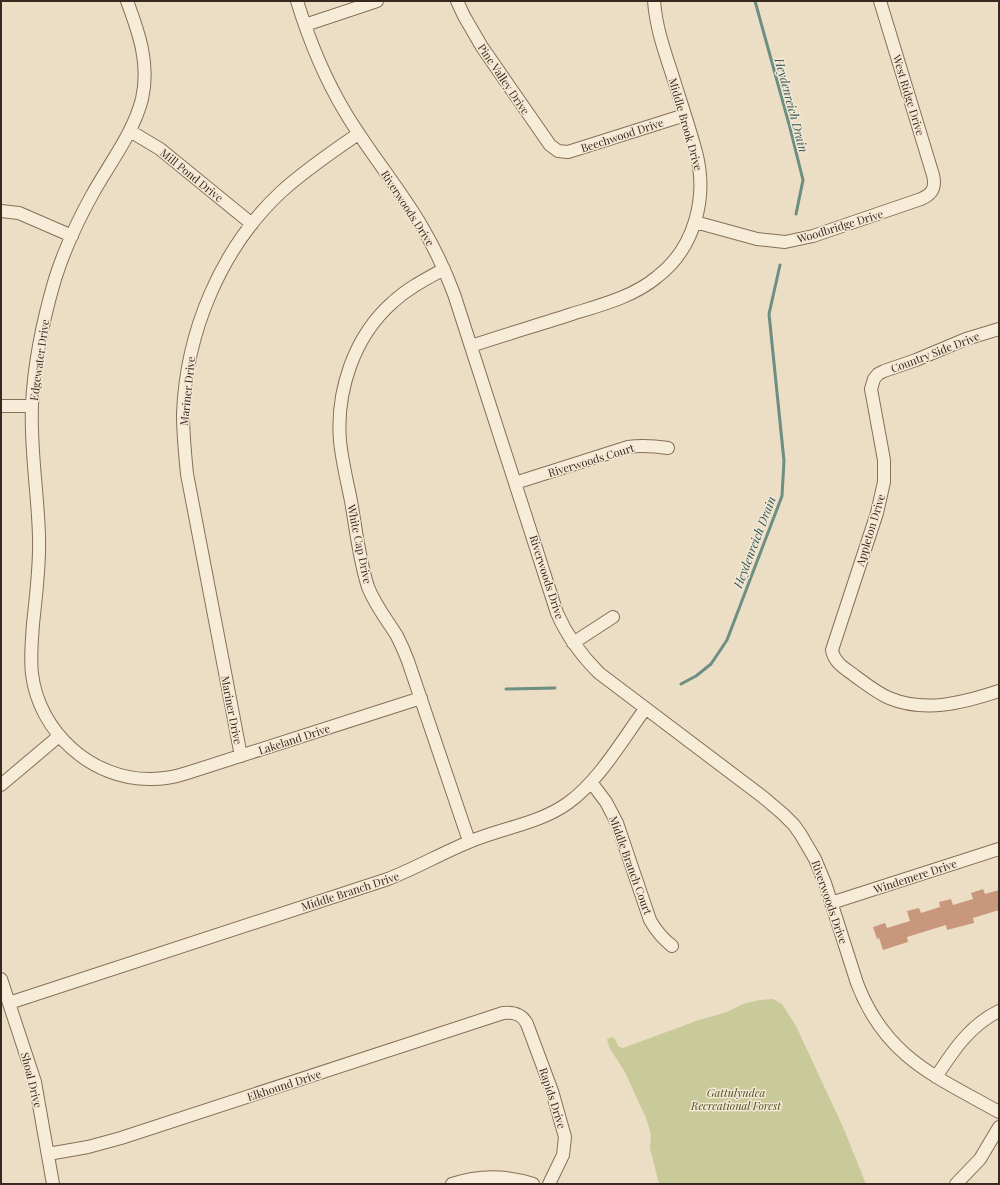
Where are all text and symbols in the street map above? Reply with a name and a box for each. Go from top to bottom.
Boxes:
street label: Pine Valley Drive [475,41,534,118]
street label: West Ridge Drive [889,52,929,138]
water label: Heydenreich Drain [771,55,812,154]
street label: Middle Brook Drive [666,76,707,173]
street label: Beechwood Drive [579,114,666,155]
street label: Mill Pond Drive [157,145,227,205]
street label: Riverwoods Drive [378,167,438,249]
street label: Woodbridge Drive [794,206,885,247]
street label: Edgewater Drive [26,318,52,402]
street label: Country Side Drive [888,328,982,376]
street label: Mariner Drive [176,355,198,426]
street label: Riverwoods Court [546,440,636,480]
street label: Appleton Drive [852,492,888,569]
water label: Heydenreich Drain [729,494,779,591]
street label: White Cap Drive [344,502,376,586]
street label: Riverwoods Drive [526,533,568,621]
street label: Mariner Drive [218,674,246,746]
street label: Lakeland Drive [256,720,332,758]
street label: Middle Branch Court [606,814,656,917]
street label: Windemere Drive [871,855,959,897]
street label: Riverwoods Drive [809,858,851,946]
street label: Middle Branch Drive [299,868,401,914]
street label: Shoal Drive [18,1051,46,1110]
street label: Elkhound Drive [245,1066,323,1104]
street label: Rapids Drive [536,1066,570,1131]
park label: Gattulyndea Recreational Forest [690,1085,782,1113]

